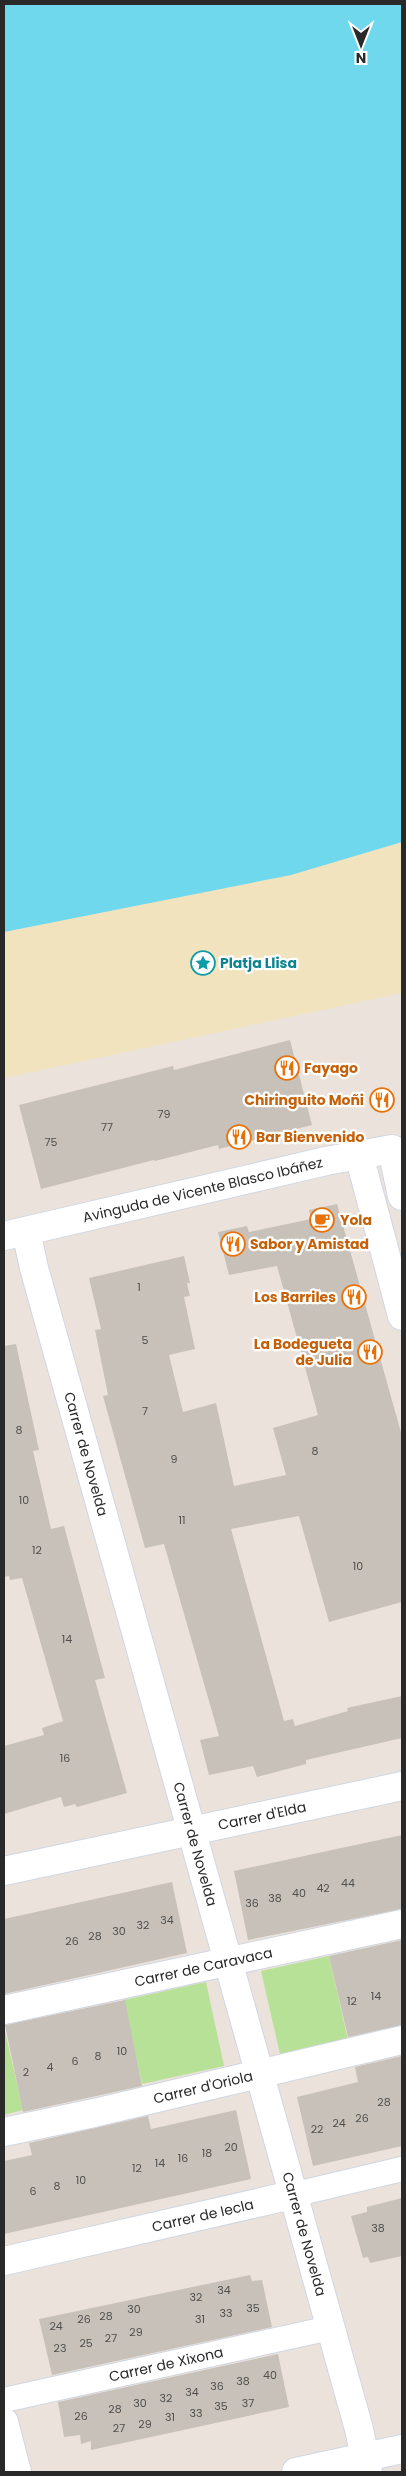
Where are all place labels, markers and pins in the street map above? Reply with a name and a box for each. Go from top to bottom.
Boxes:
place icon: Platja Llisa [190,950,216,976]
place label: Platja Llisa [220,953,297,973]
restaurant icon: Fayago [274,1055,300,1081]
place label: Fayago [304,1058,358,1078]
restaurant icon: Chiringuito Moñi [369,1087,395,1113]
place label: Chiringuito Moñi [244,1090,364,1110]
restaurant icon: Bar Bienvenido [226,1124,252,1150]
place label: Bar Bienvenido [256,1127,365,1147]
cafe icon: Yola [309,1207,335,1233]
place label: Yola [340,1210,372,1230]
restaurant icon: Sabor y Amistad [220,1231,246,1257]
place label: Sabor y Amistad [250,1234,369,1254]
restaurant icon: Los Barriles [341,1284,367,1310]
place label: Los Barriles [254,1287,336,1307]
place label: La Bodegueta de Julia [254,1334,352,1370]
restaurant icon: La Bodegueta de Julia [357,1339,383,1365]

